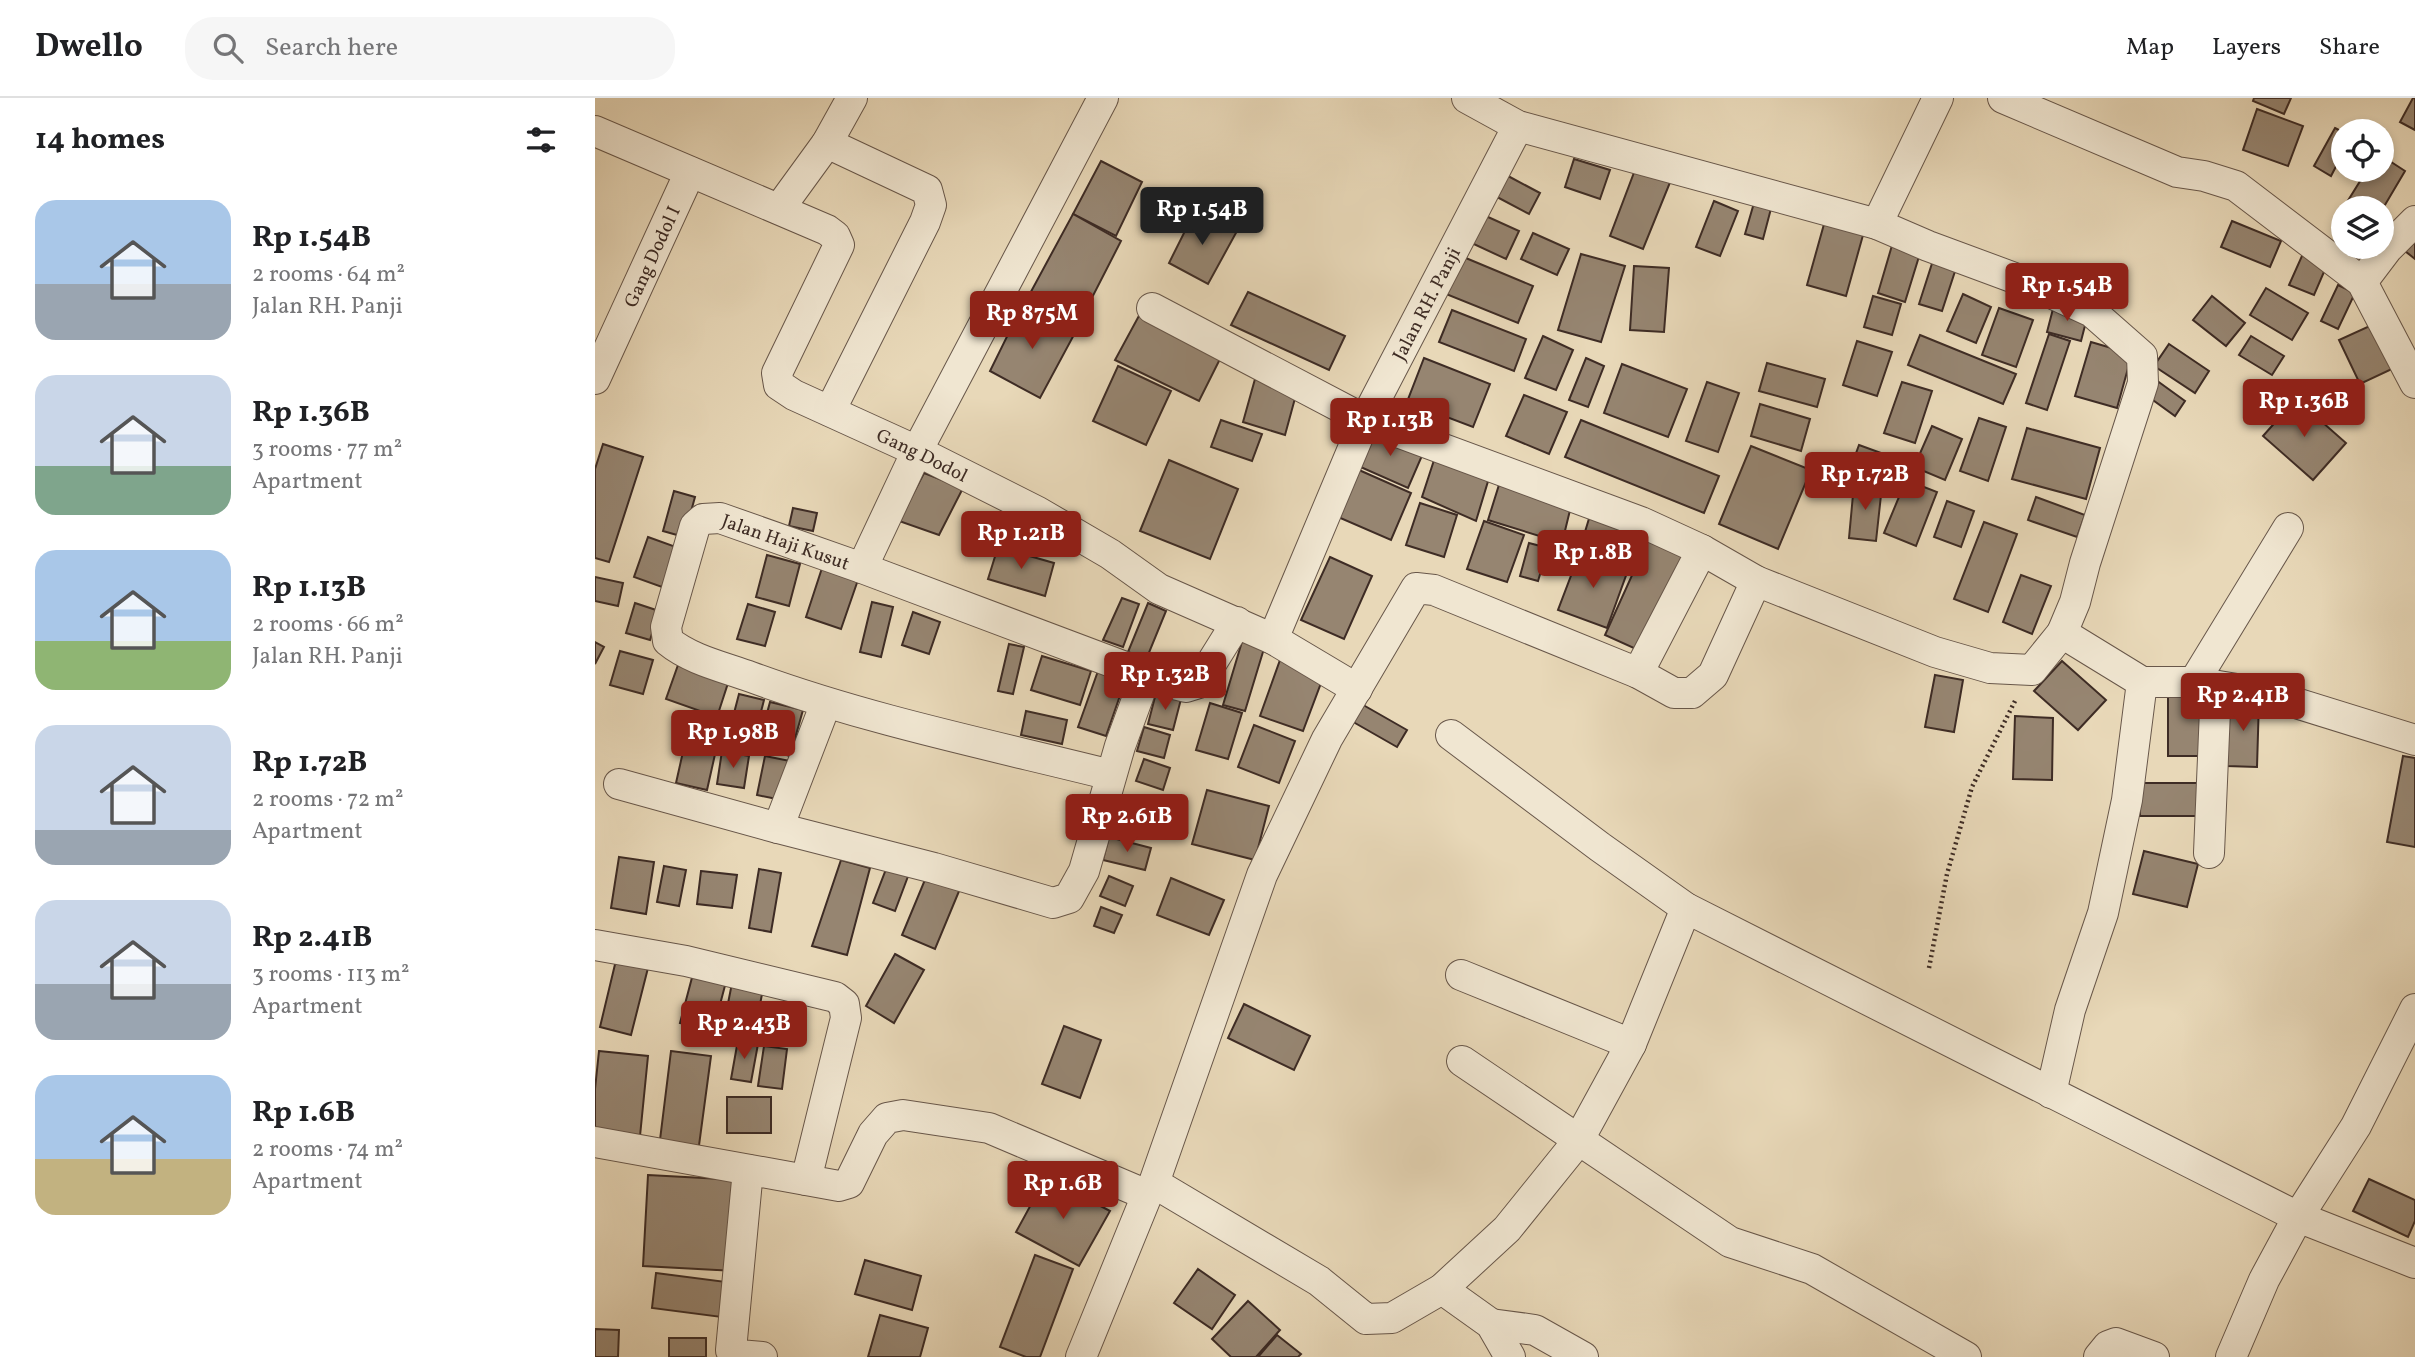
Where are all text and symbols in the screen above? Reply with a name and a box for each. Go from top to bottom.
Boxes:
search box [185,17,675,80]
text: Dwello [35,25,143,71]
icon: search [209,29,247,67]
text: Search here [265,30,398,66]
text: Map [2126,31,2174,65]
text: Layers [2212,31,2281,65]
text: Share [2319,31,2380,65]
text: 14 homes [35,119,165,161]
map controls [2331,119,2394,259]
button: locate [2331,119,2394,182]
icon: filters [522,121,560,159]
pin: Rp 1.54B [1130,188,1274,247]
text: Rp 1.54B [1156,194,1248,226]
button: layers [2331,196,2394,259]
street label: Gang Dodol I [619,202,688,312]
text: Rp 1.54B [252,217,371,259]
icon: home [91,228,175,312]
street label: Jalan RH. Panji [1387,243,1468,366]
text: 2 rooms · 64 m² [252,259,405,291]
pin: Rp 1.54B [1995,264,2139,323]
text: Rp 1.54B [2021,270,2113,302]
text: Jalan RH. Panji [252,291,403,323]
pin: Rp 875M [967,292,1097,351]
text: Rp 875M [986,298,1078,330]
pin: Rp 1.36B [2232,380,2376,439]
text: Rp 1.36B [2259,386,2349,418]
text: Rp 1.36B [252,392,370,434]
pin: Rp 1.13B [1318,398,1462,458]
icon: home [91,403,175,487]
text: Rp 1.13B [1346,405,1434,437]
street label: Gang Dodol [872,423,972,490]
text: 3 rooms · 77 m² [252,434,402,466]
pin: Rp 1.72B [1793,452,1937,512]
text: Rp 1.72B [1821,459,1909,491]
text: Apartment [252,466,363,498]
street label: Jalan Haji Kusut [718,509,853,578]
pin: Rp 1.21B [949,512,1093,571]
text: Rp 1.21B [977,518,1065,550]
pin: Rp 1.8B [1528,531,1658,590]
text: Rp 1.8B [1554,537,1632,569]
text: Rp 1.13B [252,567,366,609]
icon: home [91,578,175,662]
text: 2 rooms · 66 m² [252,609,404,641]
text: Jalan RH. Panji [252,641,403,673]
pin: Rp 1.32B [1093,652,1237,712]
text: Rp 1.32B [1120,659,1210,691]
pin: Rp 2.41B [2171,674,2315,733]
text: Rp 2.41B [2197,680,2289,712]
pin: Rp 1.98B [661,710,805,770]
text: Rp 1.98B [687,717,779,749]
text: Rp 1.72B [252,742,367,784]
icon: home [91,753,175,837]
text: 2 rooms · 72 m² [252,784,403,816]
pin: Rp 2.61B [1055,794,1199,854]
text: Rp 2.61B [1081,801,1173,833]
text: Apartment [252,816,363,848]
text: Rp 2.41B [252,917,372,959]
icon: home [91,928,175,1012]
text: 3 rooms · 113 m² [252,959,410,991]
text: Apartment [252,991,363,1023]
pin: Rp 2.43B [672,1002,816,1061]
text: Rp 2.43B [697,1008,791,1040]
text: Rp 1.6B [252,1092,355,1134]
icon: home [91,1103,175,1187]
text: 2 rooms · 74 m² [252,1134,403,1166]
pin: Rp 1.6B [998,1162,1128,1221]
text: Apartment [252,1166,363,1198]
text: Rp 1.6B [1023,1168,1103,1200]

